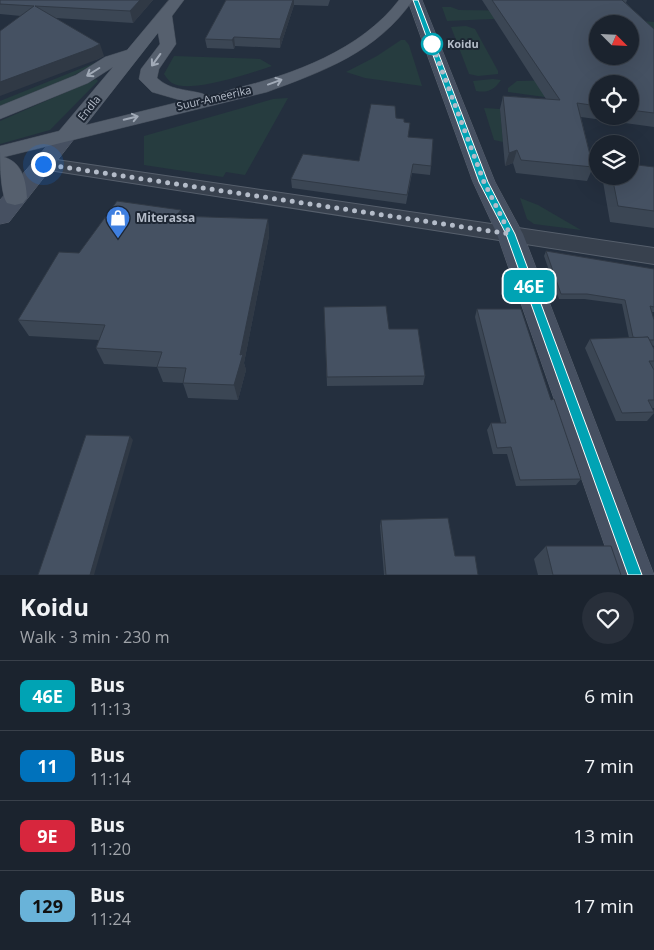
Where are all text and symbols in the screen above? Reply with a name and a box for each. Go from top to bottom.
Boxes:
north arrow [589,15,639,65]
map controls [589,15,639,185]
marker: Koidu [421,33,443,55]
place label: Koidu [447,36,479,51]
one-way arrow [151,53,161,67]
one-way arrow [87,68,101,78]
button: locate [589,75,639,125]
one-way arrow [267,77,282,86]
street label: Suur-Ameerika [175,82,253,113]
street label: Endla [74,92,103,123]
one-way arrow [122,113,138,122]
button: layers [589,135,639,185]
your location [31,152,56,177]
shop icon: Miterassa [105,205,131,239]
place label: Miterassa [136,209,195,226]
line badge: 46E [500,270,558,302]
text: 46E [514,274,544,298]
text: Koidu [20,590,89,623]
button: heart [582,592,634,644]
text: Walk · 3 min · 230 m [20,626,170,648]
text: Bus [90,672,125,698]
text: 6 min [584,683,634,709]
text: 46E [32,684,63,708]
text: 11:13 [90,698,131,720]
text: Bus [90,742,125,768]
text: 7 min [584,753,634,779]
text: 11 [37,754,58,778]
text: 11:14 [90,768,131,790]
text: Bus [90,812,125,838]
text: 13 min [573,823,634,849]
text: 9E [37,824,58,848]
text: 11:20 [90,838,131,860]
text: Bus [90,882,125,908]
text: 17 min [573,893,634,919]
text: 129 [32,894,63,918]
text: 11:24 [90,908,131,930]

